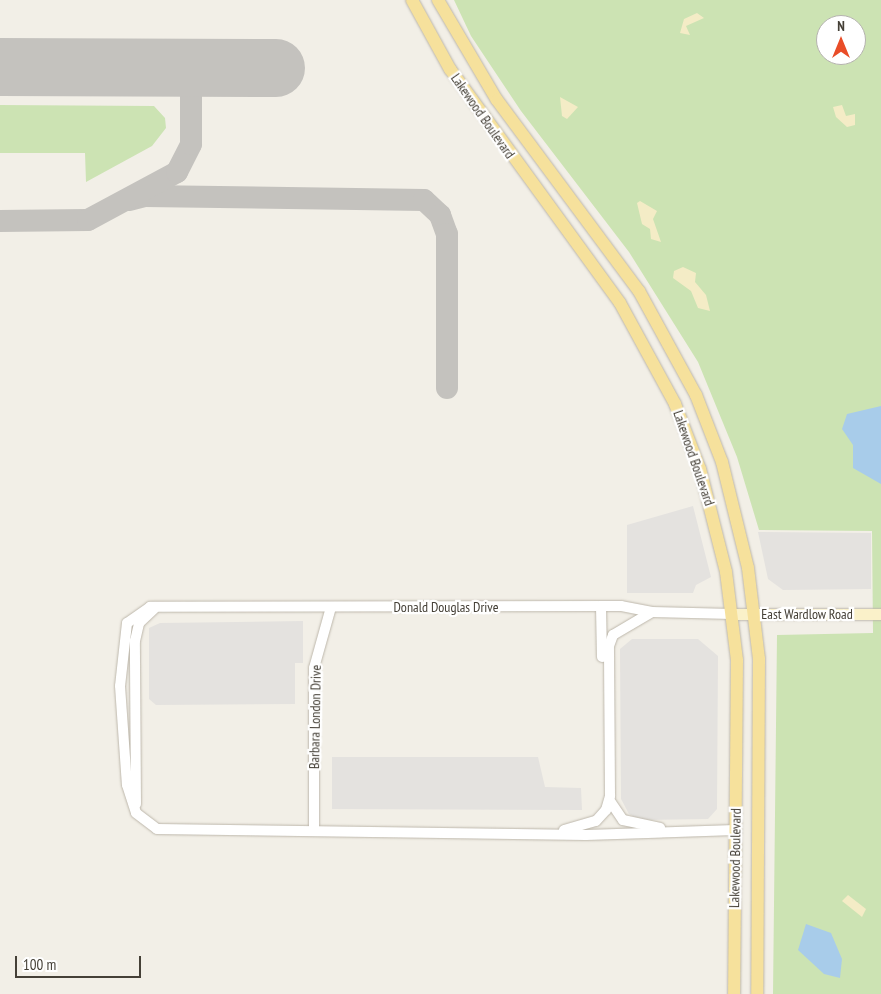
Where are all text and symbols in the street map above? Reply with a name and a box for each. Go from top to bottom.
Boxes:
north arrow [816,15,866,65]
text: N [837,17,845,35]
street label: Lakewood Boulevard [447,70,519,162]
street label: Lakewood Boulevard [670,408,718,508]
street label: Donald Douglas Drive [394,599,498,615]
street label: East Wardlow Road [761,606,853,622]
street label: Barbara London Drive [306,665,324,769]
street label: Lakewood Boulevard [726,808,744,908]
scale bar [18,946,144,978]
text: 100 m [23,955,56,974]

